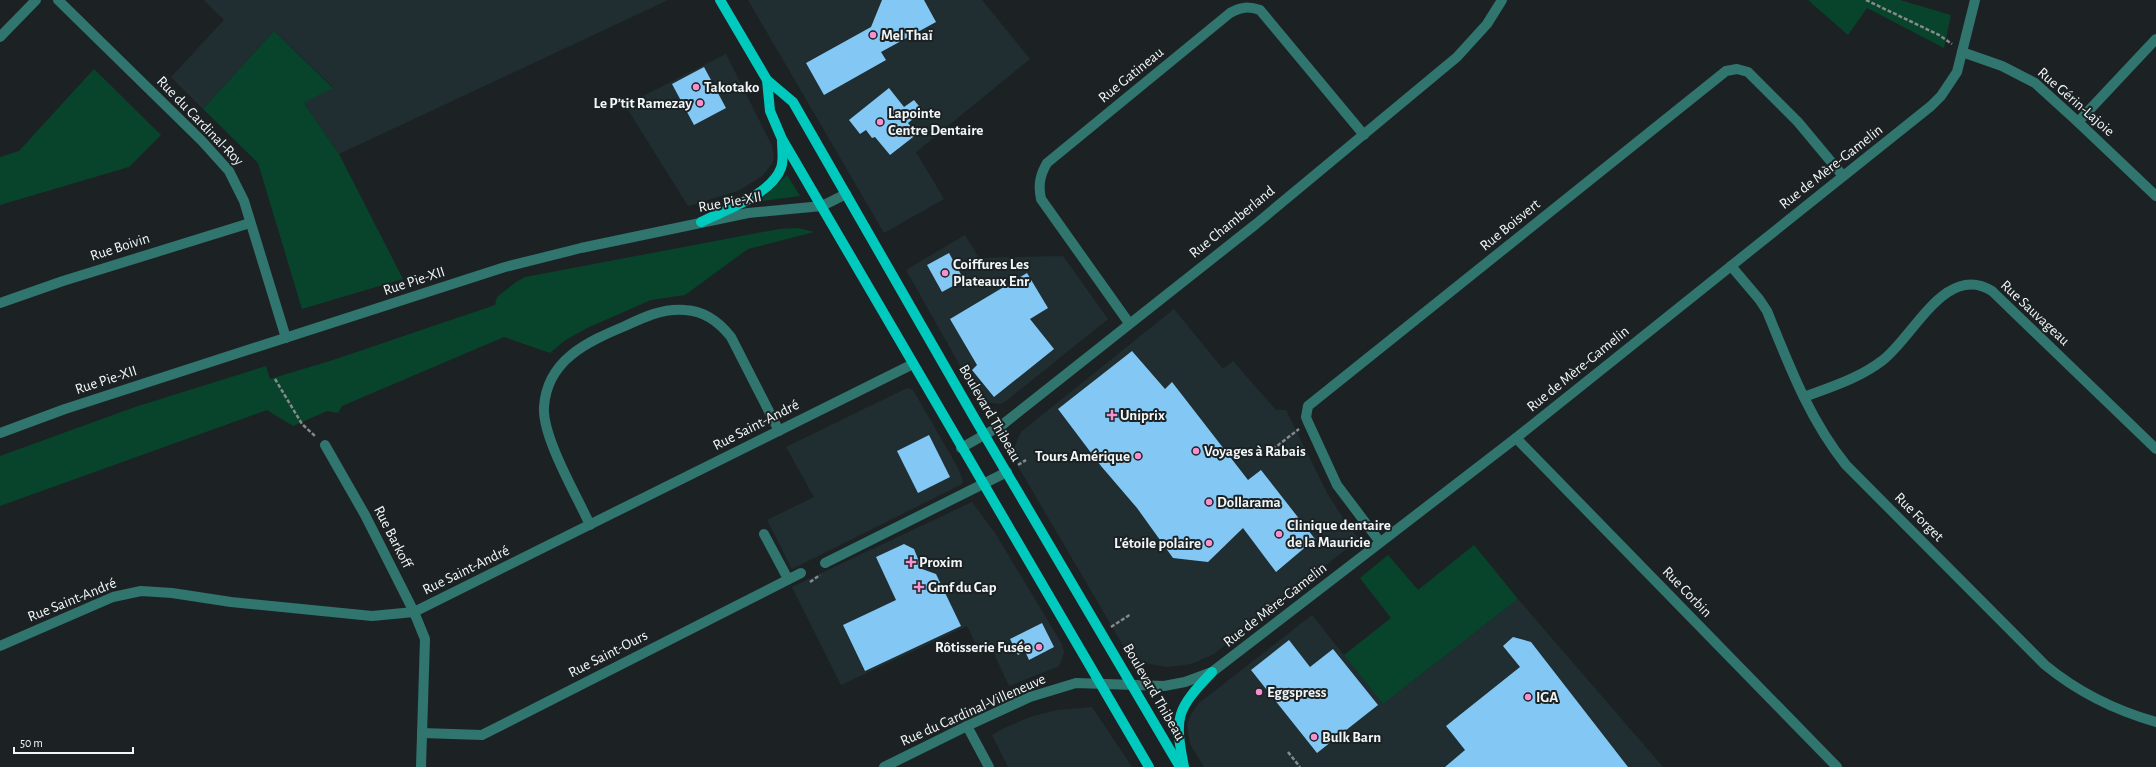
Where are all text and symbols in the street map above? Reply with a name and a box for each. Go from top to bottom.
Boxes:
place label: Mel Thaï [881,28,933,43]
marker: Mel Thaï [868,30,878,40]
street label: Rue Gatineau [1096,44,1166,106]
street label: Rue Gérin-Lajoie [2035,65,2117,139]
street label: Rue du Cardinal-Roy [154,73,247,169]
place label: Takotako [704,80,759,95]
marker: Takotako [691,82,701,92]
place label: Le P’tit Ramezay [594,96,692,111]
marker: Le P’tit Ramezay [695,98,705,108]
place label: Lapointe Centre Dentaire [888,106,983,138]
marker: Lapointe Centre Dentaire [875,117,885,127]
street label: Rue de Mère-Gamelin [1776,122,1886,212]
street label: Rue Chamberland [1187,183,1278,261]
street label: Rue Pie-XII [697,189,763,215]
street label: Rue Boisvert [1477,196,1543,254]
street label: Rue Boivin [88,230,152,264]
place label: Coiffures Les Plateaux Enr [953,257,1030,289]
street label: Rue Pie-XII [381,264,447,298]
marker: Coiffures Les Plateaux Enr [940,268,950,278]
street label: Rue Sauvageau [1998,277,2073,349]
street label: Rue de Mère-Gamelin [1524,323,1632,415]
street label: Boulevard Thibeau [956,362,1024,464]
street label: Rue Pie-XII [73,363,139,397]
street label: Rue Saint-André [711,397,802,453]
place label: Uniprix [1120,408,1165,423]
marker: Uniprix [1107,410,1117,420]
place label: Voyages à Rabais [1204,444,1306,459]
marker: Voyages à Rabais [1191,446,1201,456]
place label: Tours Amérique [1035,449,1130,464]
marker: Tours Amérique [1133,451,1143,461]
street label: Rue Forget [1892,490,1946,544]
place label: Dollarama [1217,495,1281,510]
marker: Dollarama [1204,497,1214,507]
street label: Rue Barkoff [371,504,416,572]
place label: Clinique dentaire de la Mauricie [1287,518,1391,550]
marker: Clinique dentaire de la Mauricie [1274,529,1284,539]
place label: L'étoile polaire [1114,536,1201,551]
marker: L'étoile polaire [1204,538,1214,548]
street label: Rue Saint-André [420,543,512,597]
place label: Proxim [919,555,963,570]
marker: Proxim [906,557,916,567]
street label: Rue de Mère-Gamelin [1220,560,1330,650]
street label: Rue Corbin [1659,564,1715,620]
street label: Rue Saint-André [25,575,119,625]
place label: Gmf du Cap [928,580,997,595]
marker: Gmf du Cap [913,581,925,593]
street label: Rue Saint-Ours [566,628,650,680]
place label: Rôtisserie Fusée [935,640,1031,655]
street label: Boulevard Thibeau [1120,641,1188,743]
marker: Rôtisserie Fusée [1034,642,1044,652]
street label: Rue du Cardinal-Villeneuve [898,671,1048,749]
place label: Eggspress [1267,685,1327,700]
marker: Eggspress [1254,687,1264,697]
place label: IGA [1536,690,1558,705]
marker: IGA [1523,692,1533,702]
scale bar [14,729,133,755]
place label: Bulk Barn [1322,730,1381,745]
marker: Bulk Barn [1309,732,1319,742]
text: 50 m [20,737,43,749]

